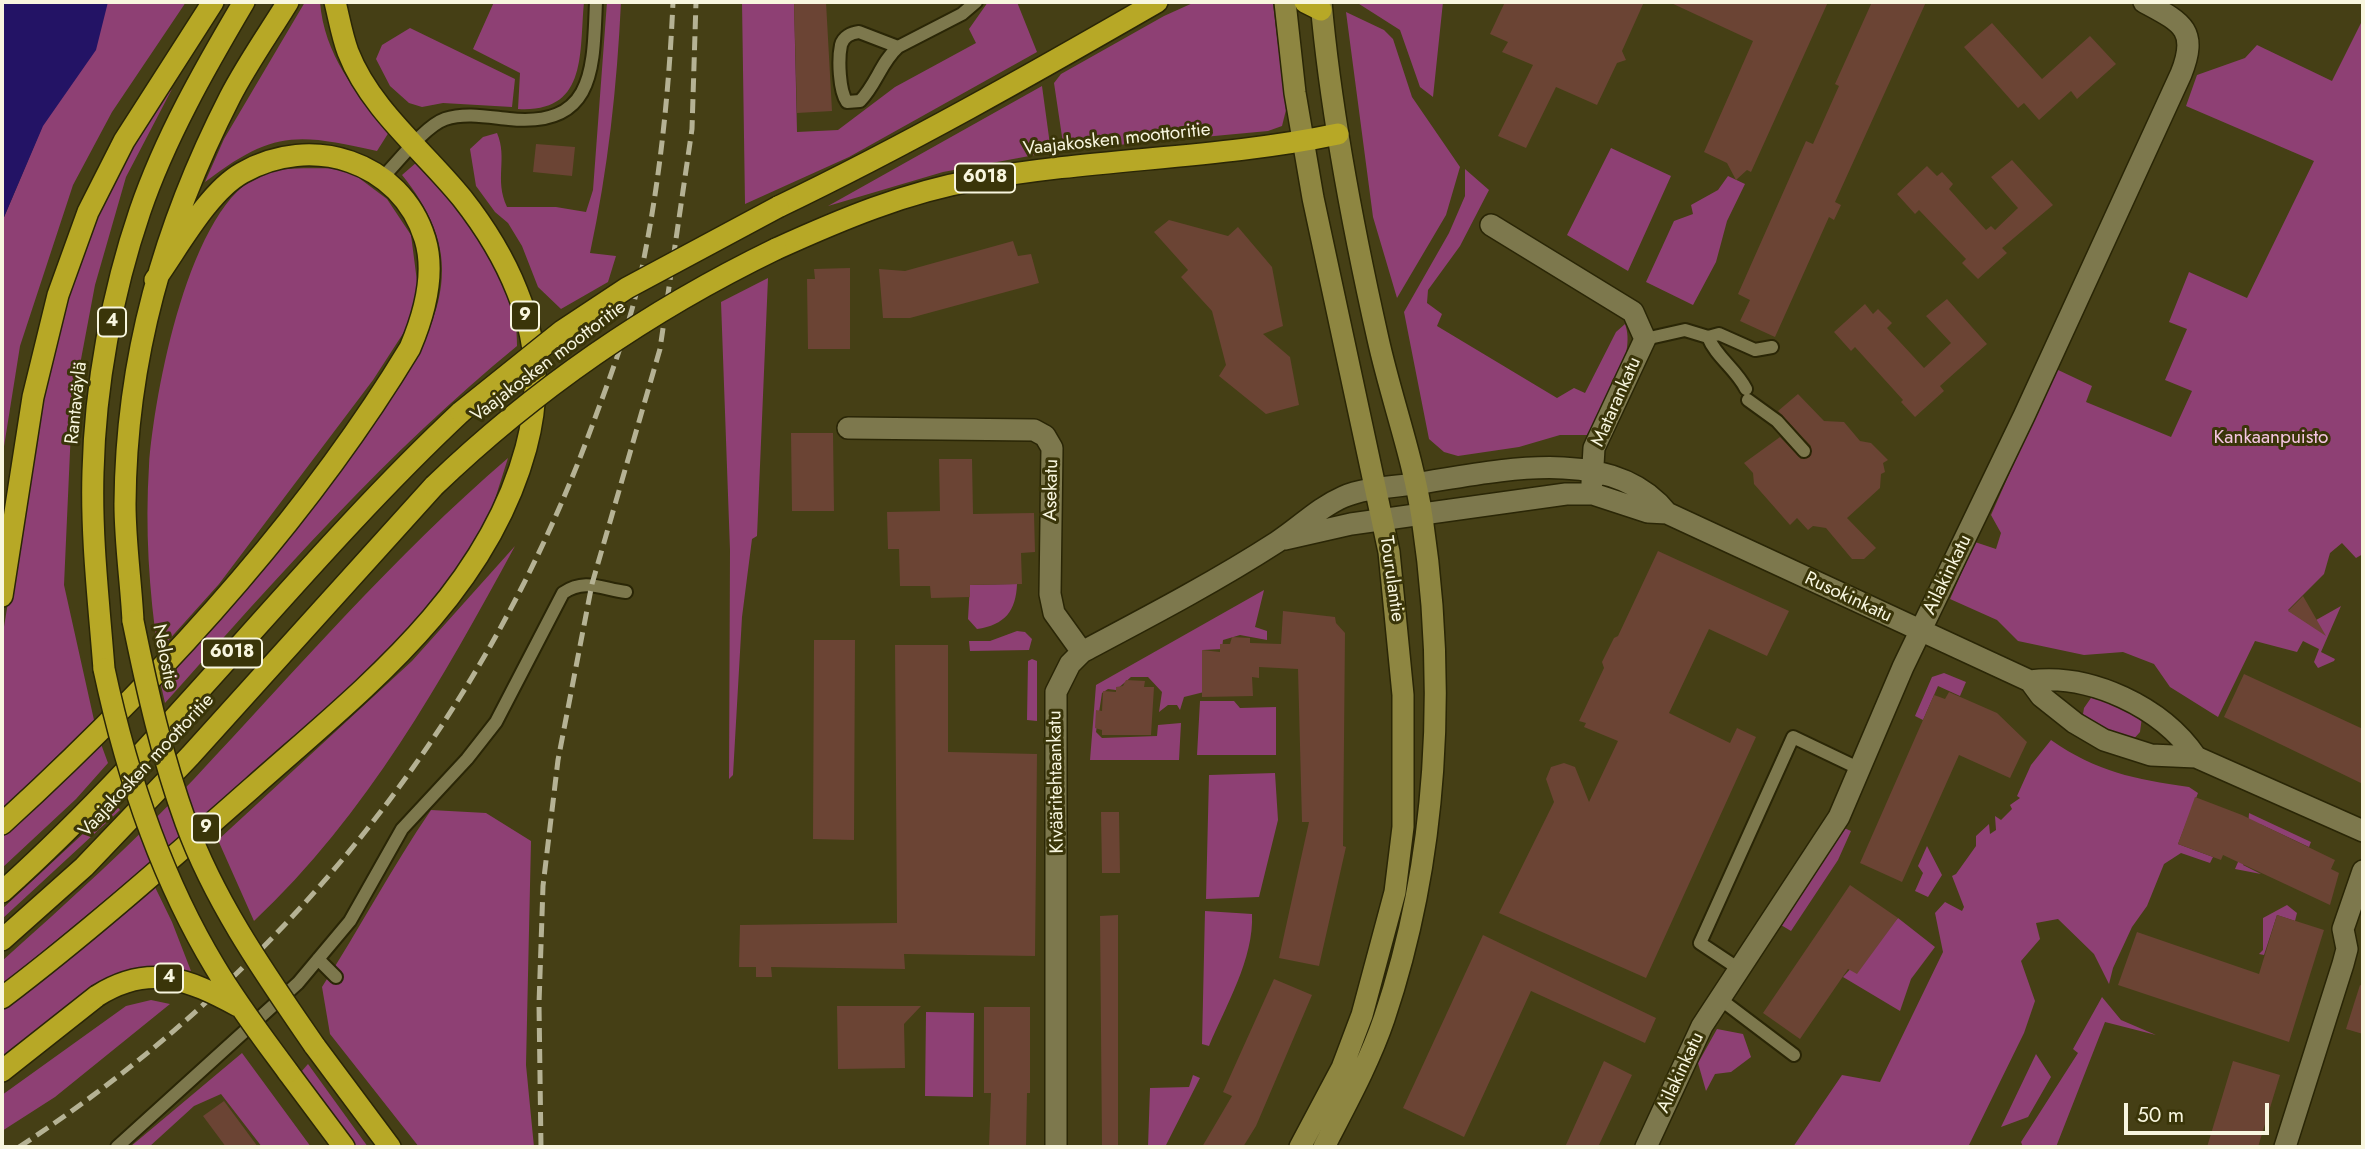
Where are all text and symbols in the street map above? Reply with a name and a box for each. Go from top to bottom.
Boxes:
street label: Vaajakosken moottoritie [1022,119,1212,161]
road number: 6018 [955,163,1015,192]
street label: Vaajakosken moottoritie [467,296,631,428]
road number: 9 [511,302,539,330]
road number: 4 [98,308,126,336]
street label: Matarankatu [1587,354,1647,450]
street label: Rantaväylä [61,361,93,445]
park label: Kankaanpuisto [2214,427,2328,449]
street label: Asekatu [1040,459,1064,521]
street label: Ailakinkatu [1919,531,1977,619]
street label: Tourulantie [1374,535,1408,623]
street label: Rusokinkatu [1801,568,1895,628]
street label: Nelostie [146,622,182,692]
road number: 6018 [202,638,262,668]
street label: Vaajakosken moottoritie [74,689,220,843]
street label: Kivääritehtaankatu [1044,710,1070,854]
road number: 9 [192,814,220,842]
road number: 4 [155,964,183,993]
street label: Ailakinkatu [1652,1029,1710,1117]
scale bar [2127,1090,2272,1134]
text: 50 m [2137,1100,2184,1130]

